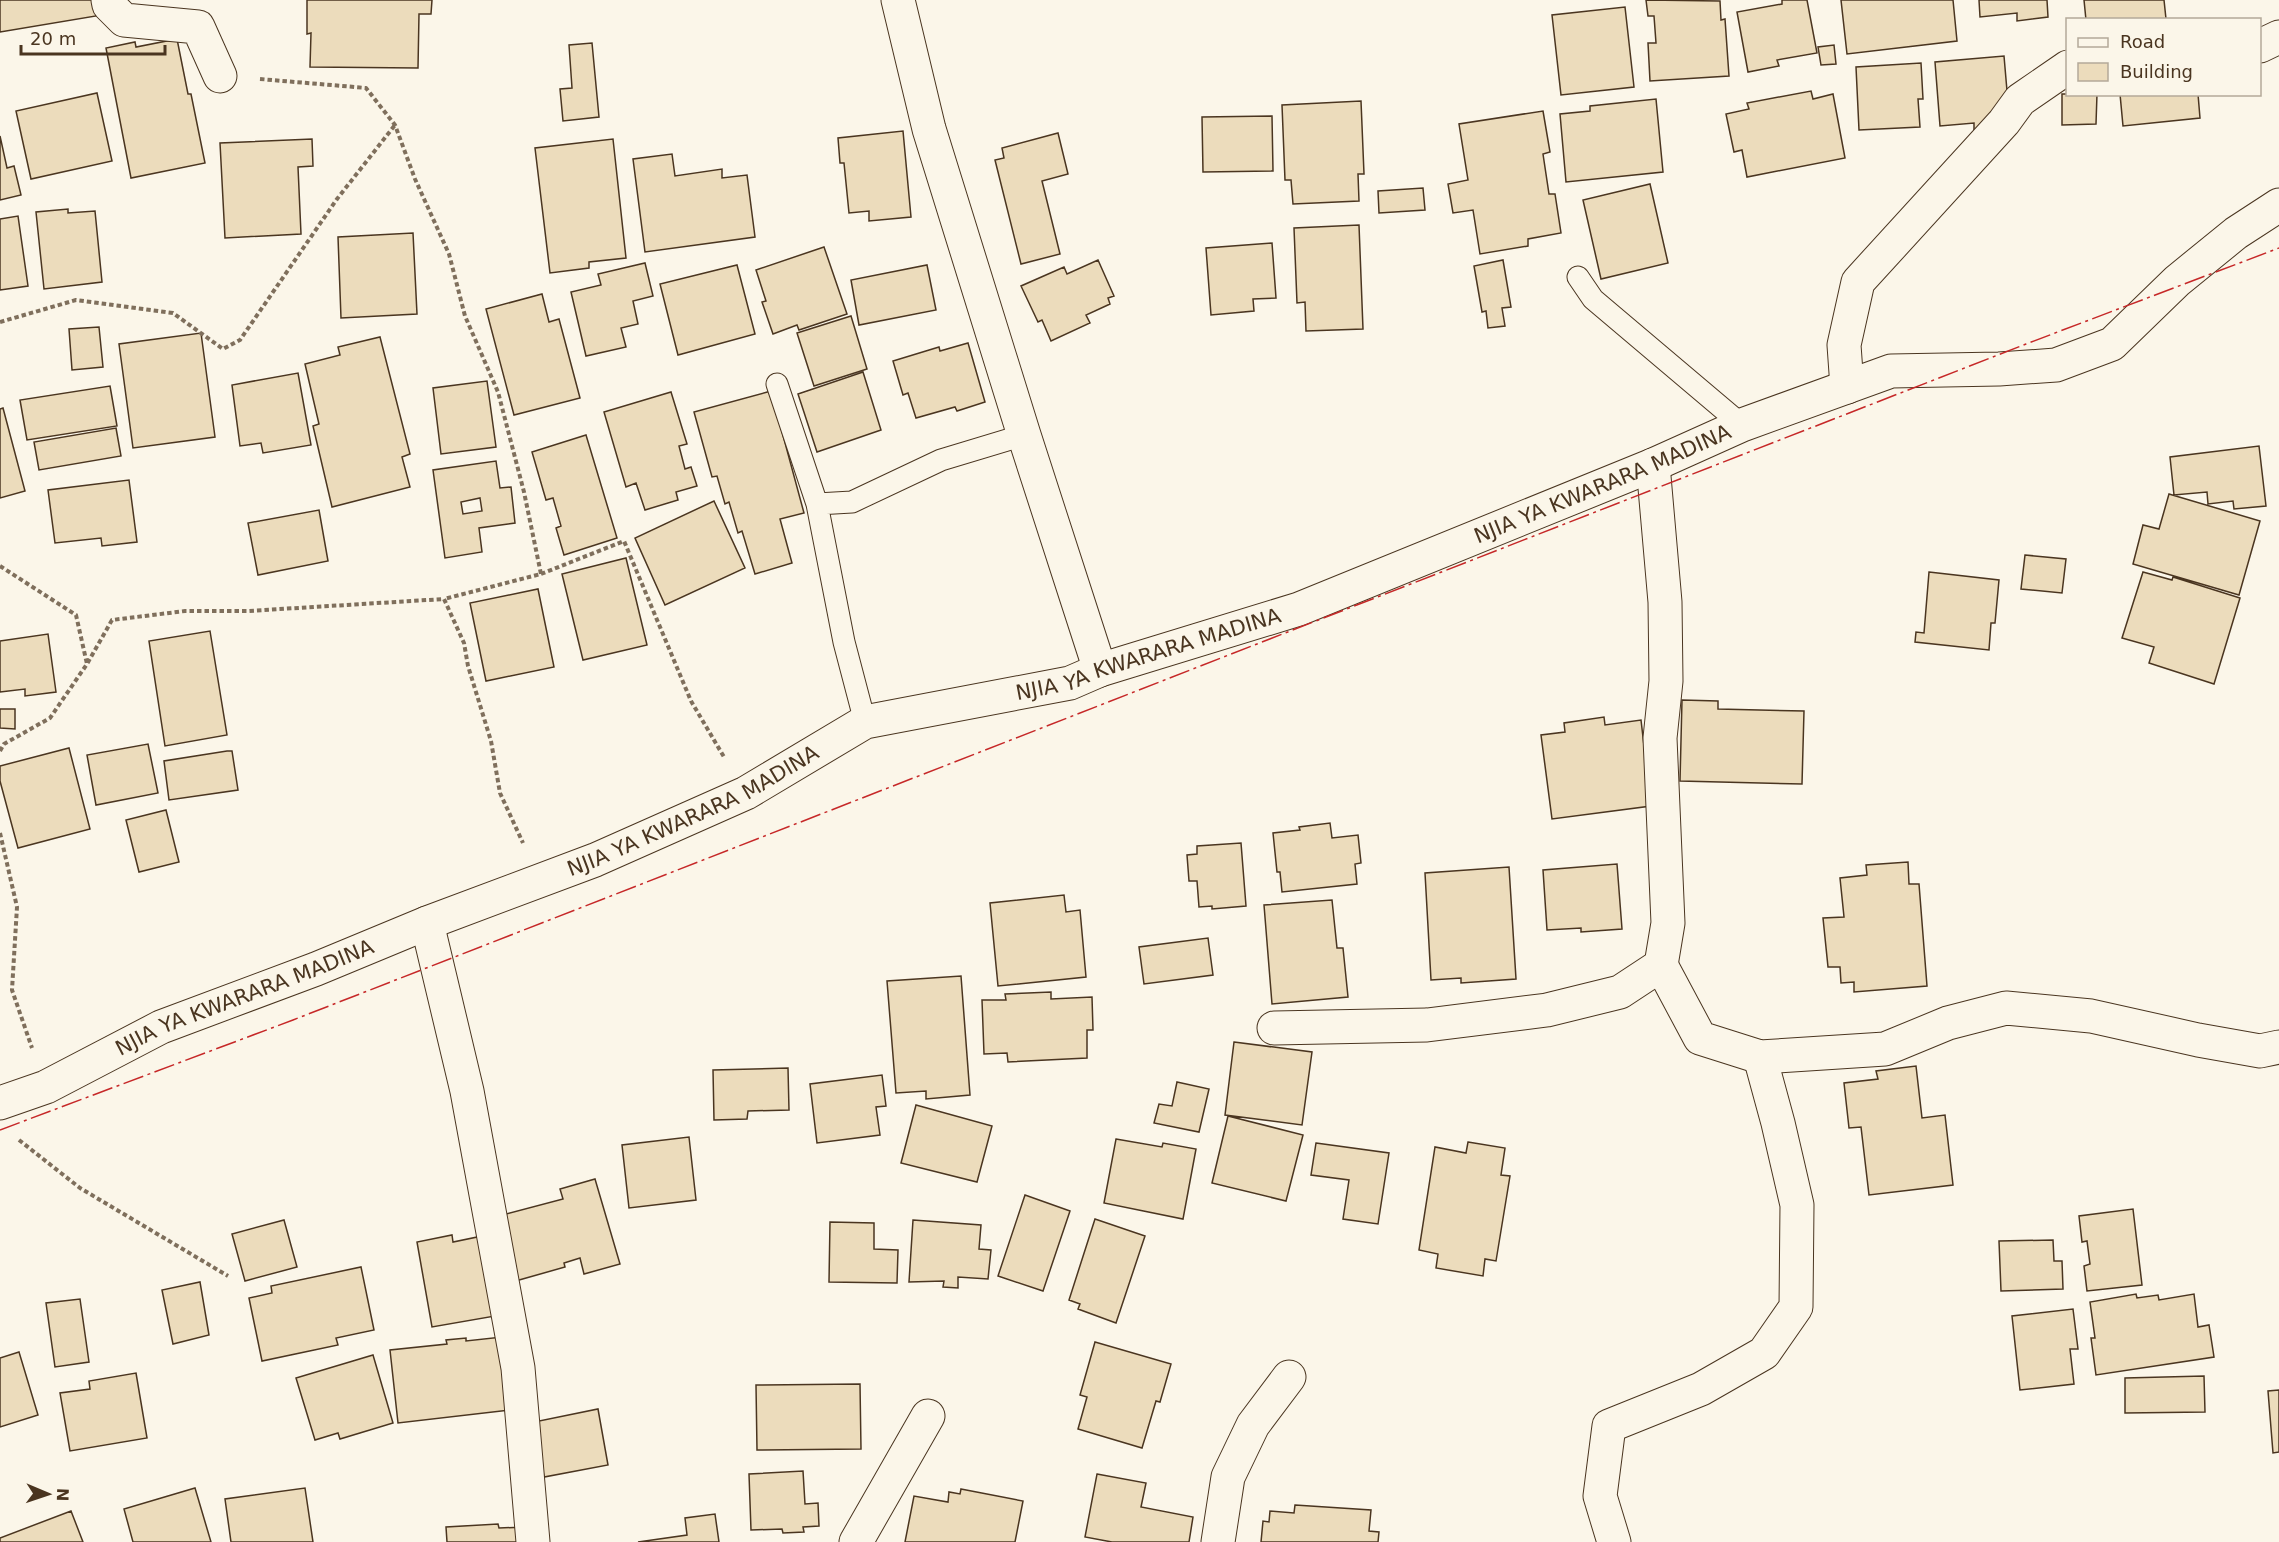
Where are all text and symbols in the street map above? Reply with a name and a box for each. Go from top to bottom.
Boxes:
scale bar [21,18,165,56]
legend [2066,18,2261,96]
text: 20 m [30,28,76,49]
text: Road [2120,31,2165,52]
text: Building [2120,61,2193,82]
street label: NJIA YA KWARARA MADINA [1471,419,1735,549]
street label: NJIA YA KWARARA MADINA [1014,603,1284,705]
street label: NJIA YA KWARARA MADINA [564,740,824,881]
street label: NJIA YA KWARARA MADINA [111,934,378,1061]
north arrow [18,1464,78,1524]
text: N [53,1487,72,1502]

